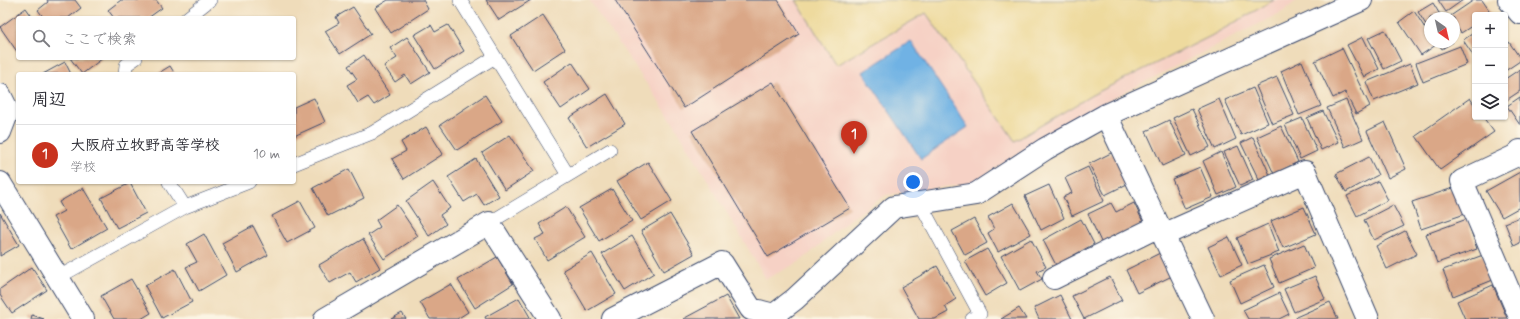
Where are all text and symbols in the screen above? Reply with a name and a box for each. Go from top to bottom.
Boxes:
north arrow [1424,12,1460,48]
map controls [1472,12,1508,120]
button: + [1472,12,1508,48]
search box [16,16,296,60]
icon: search [30,27,52,49]
text: ここで検索 [62,30,137,50]
button: − [1472,48,1508,84]
button: layers [1472,84,1508,120]
text: 周辺 [32,89,66,111]
pin: 1 [841,121,867,154]
text: 大阪府立牧野高等学校 [70,136,220,156]
text: 1 [42,146,48,163]
text: 10 m [253,146,280,163]
text: 学校 [70,159,96,176]
your location [903,172,923,192]

